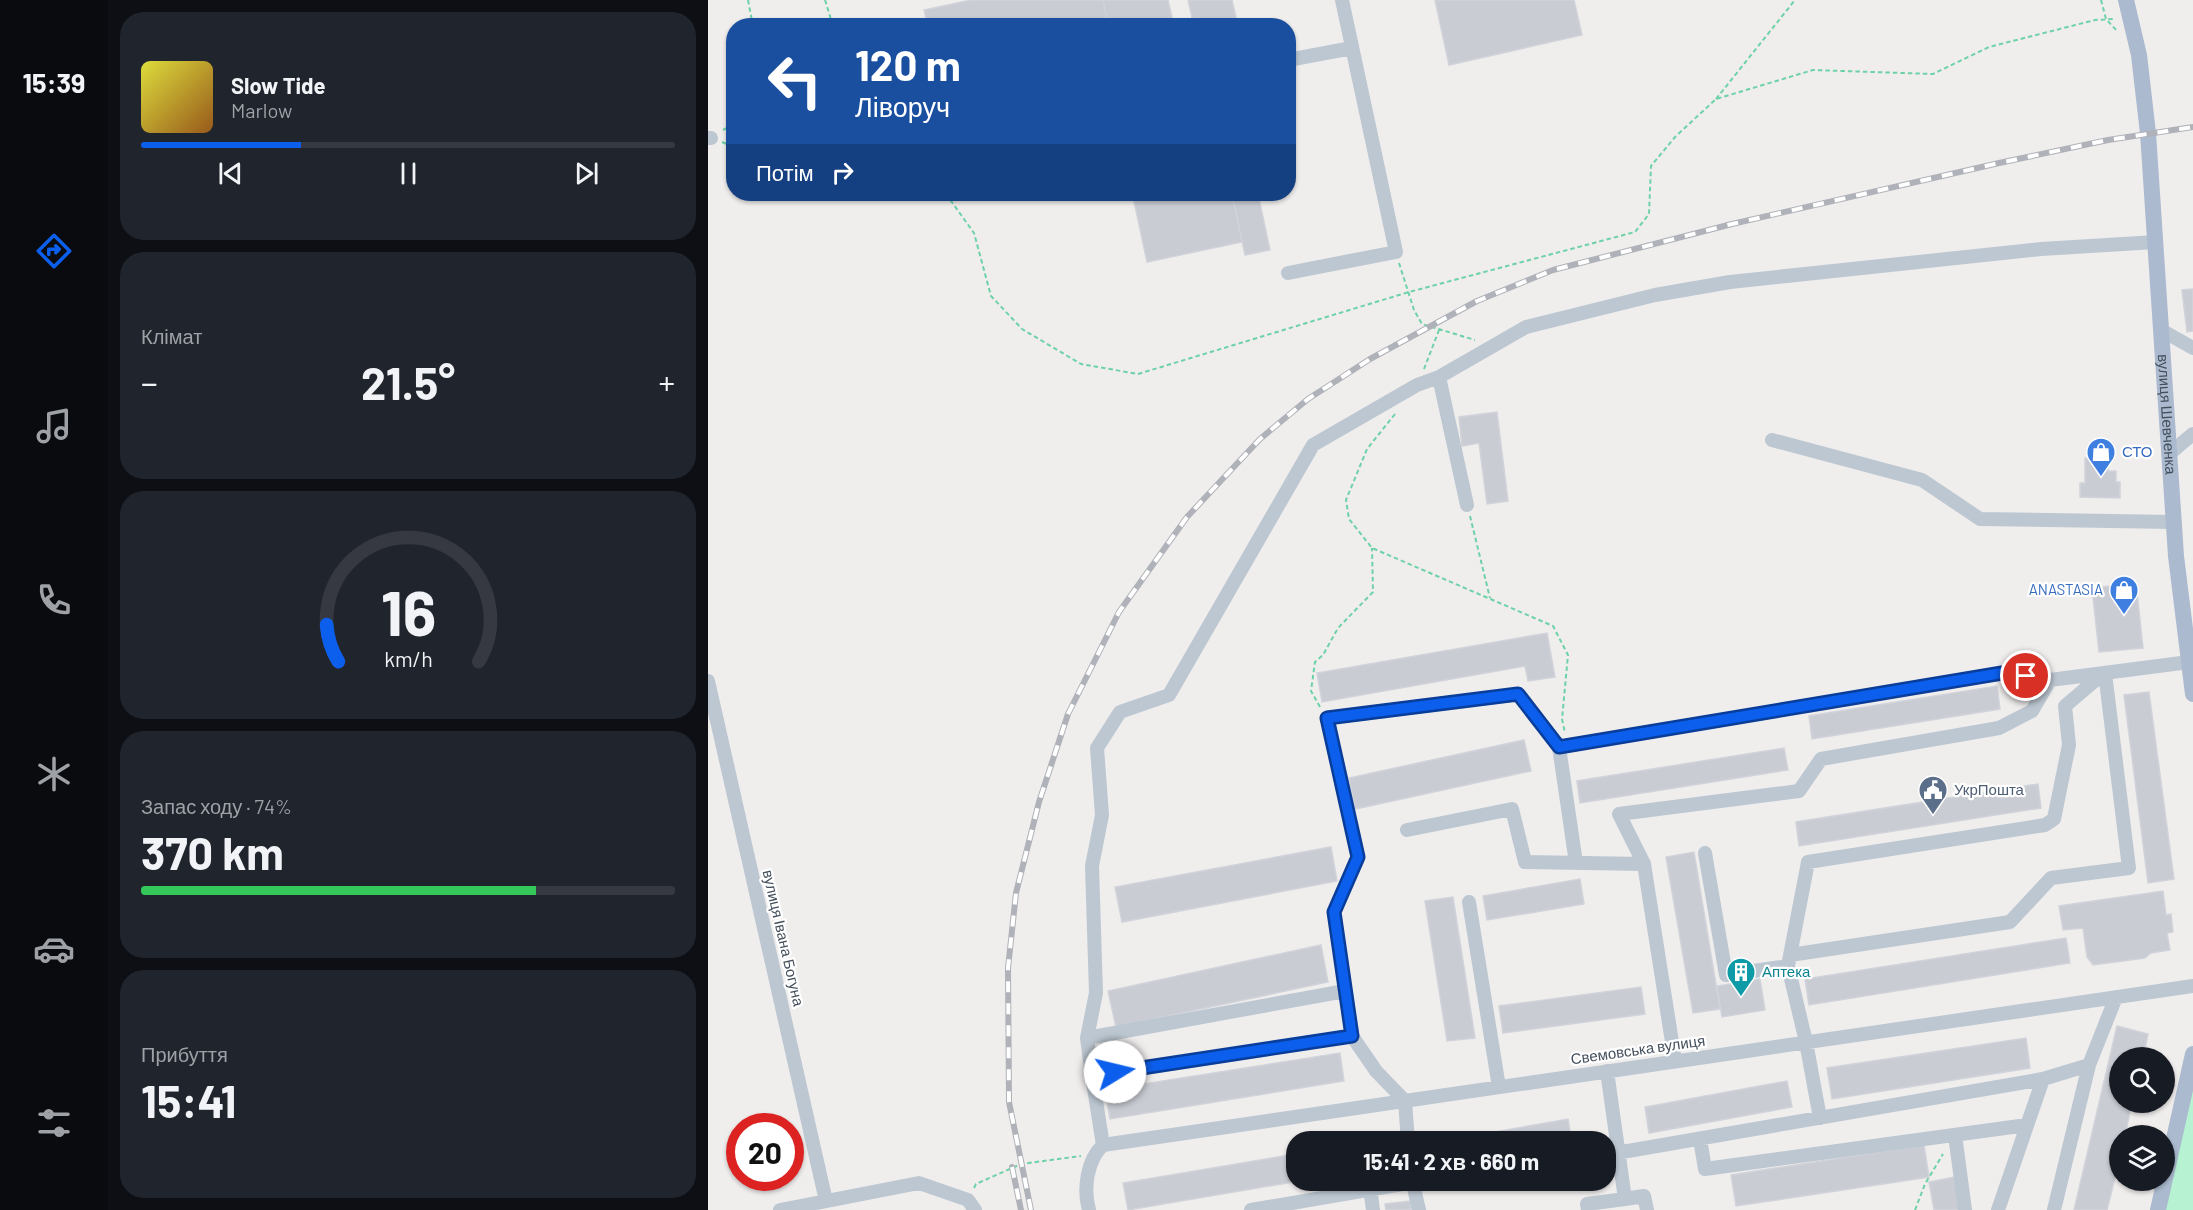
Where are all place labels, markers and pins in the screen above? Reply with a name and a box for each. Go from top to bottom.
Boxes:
shop icon: СТО [2085,436,2117,478]
place label: СТО [2122,442,2153,460]
shop icon: ANASTASIA [2108,574,2140,616]
place label: ANASTASIA [2029,580,2103,598]
pin [2000,650,2051,701]
public building icon: УкрПошта [1917,774,1949,816]
place label: УкрПошта [1954,780,2025,798]
building icon: Аптека [1725,956,1757,998]
place label: Аптека [1762,962,1811,980]

